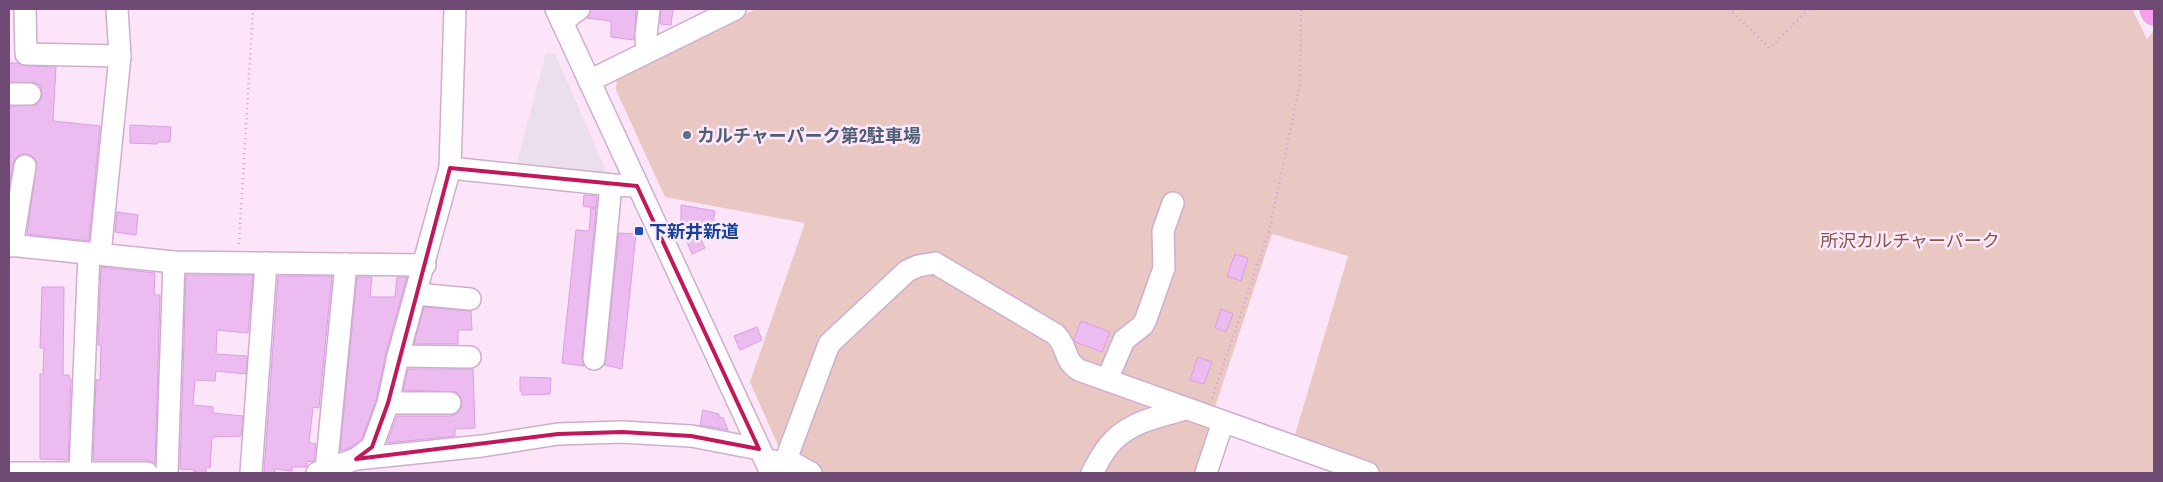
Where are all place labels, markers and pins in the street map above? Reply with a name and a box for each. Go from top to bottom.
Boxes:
place label: カルチャーパーク第2駐車場 [697,123,921,148]
marker: カルチャーパーク第2駐車場 [681,129,693,141]
place label: 下新井新道 [649,219,739,244]
marker: 下新井新道 [633,225,645,237]

